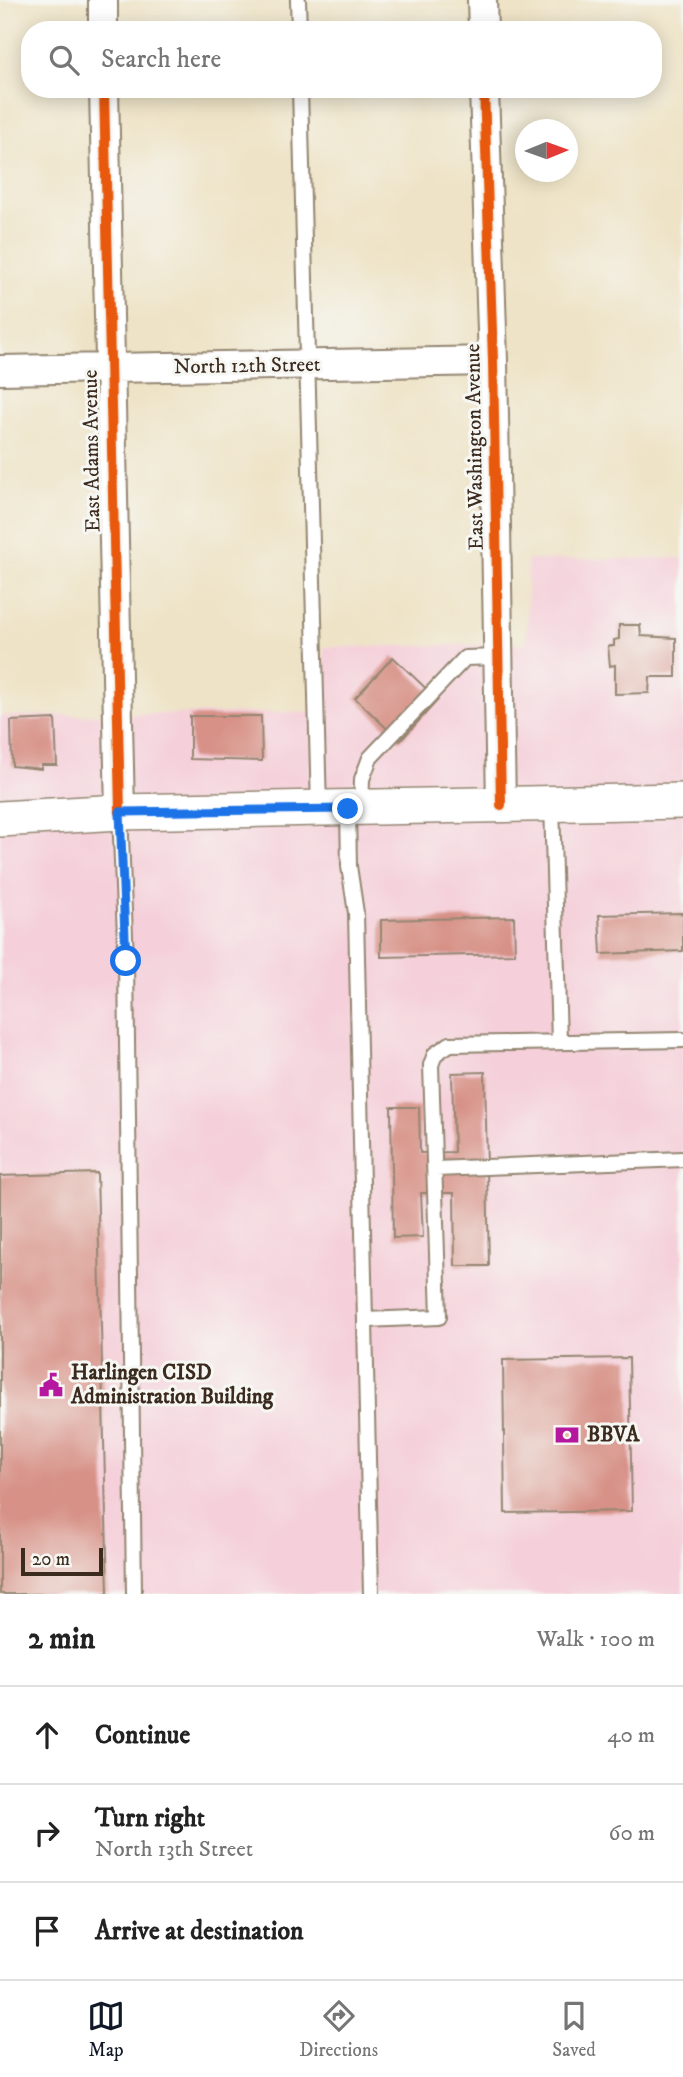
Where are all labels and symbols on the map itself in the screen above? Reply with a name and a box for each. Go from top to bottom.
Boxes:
north arrow [515,119,578,182]
street label: East Washington Avenue [460,343,490,550]
street label: North 12th Street [173,352,321,380]
street label: East Adams Avenue [78,369,106,533]
route end [332,793,363,824]
route start [110,945,141,976]
place label: Harlingen CISD Administration Building [70,1360,274,1410]
public building icon: Harlingen CISD Administration Building [37,1371,65,1399]
bank icon: BBVA [553,1421,581,1449]
place label: BBVA [587,1422,640,1448]
scale bar [21,1545,103,1577]

